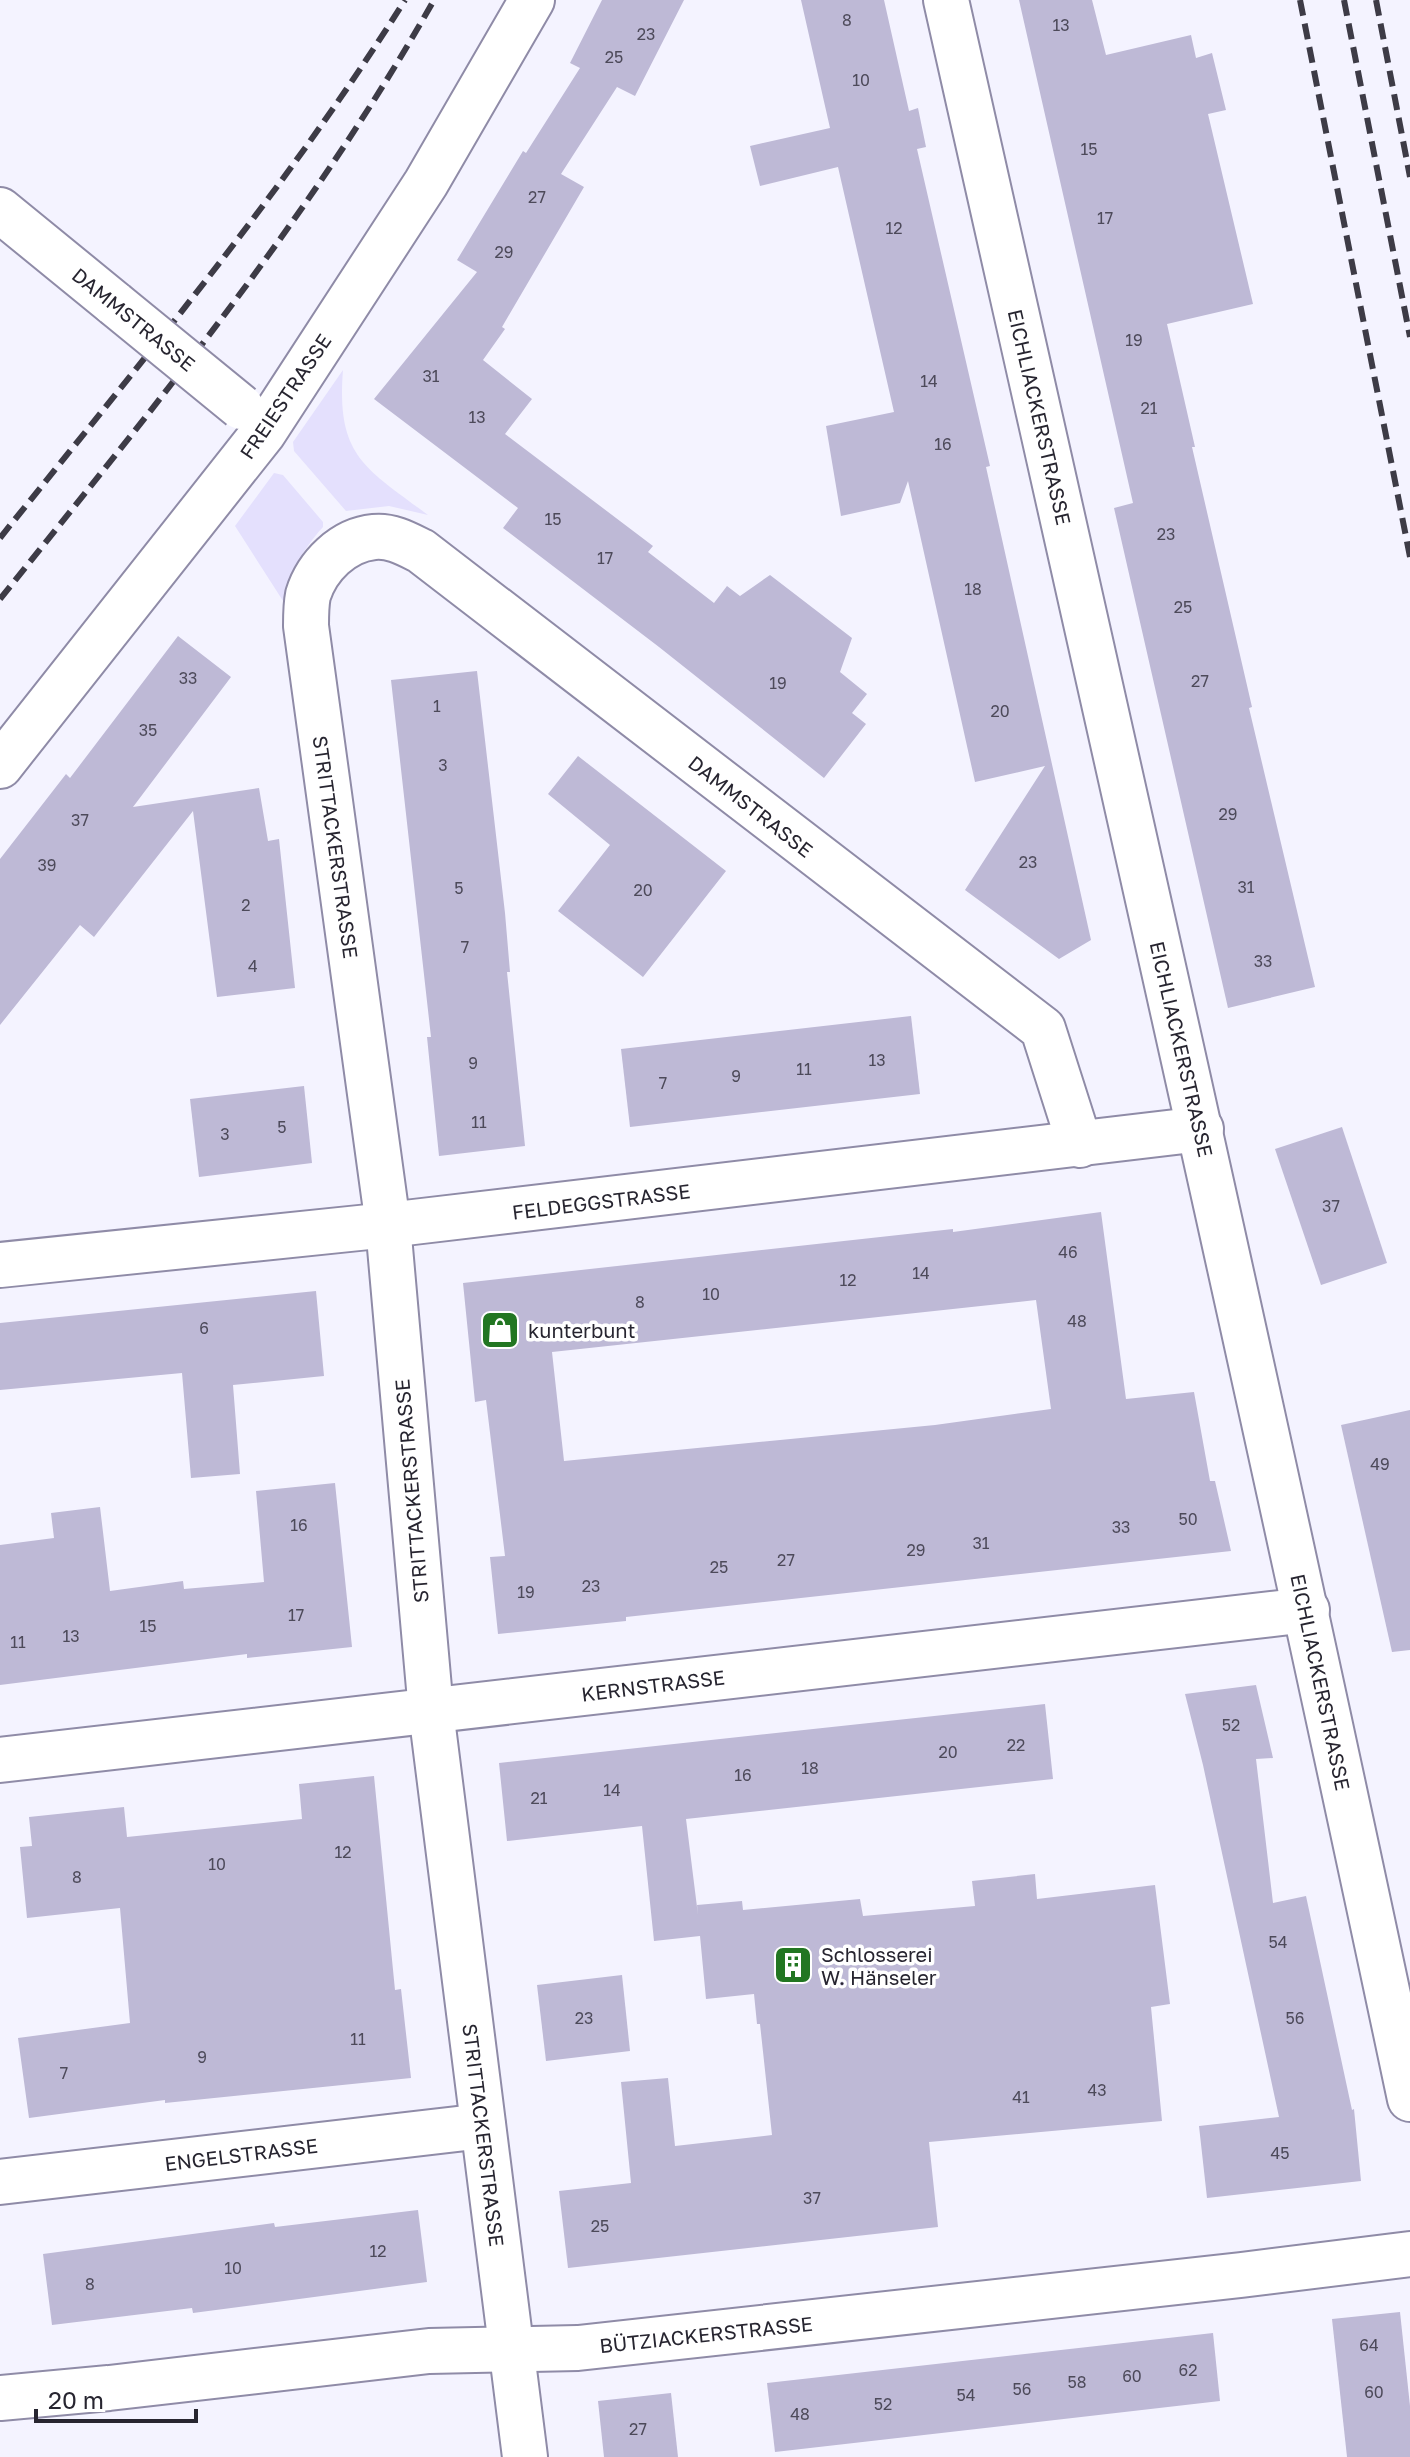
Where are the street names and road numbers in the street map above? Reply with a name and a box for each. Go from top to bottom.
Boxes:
street label: DAMMSTRASSE [68,262,200,376]
street label: EICHLIACKERSTRASSE [1003,307,1077,527]
street label: FREIESTRASSE [234,329,336,463]
street label: STRITTACKERSTRASSE [308,734,364,960]
street label: DAMMSTRASSE [684,750,818,862]
street label: EICHLIACKERSTRASSE [1145,939,1219,1159]
street label: FELDEGGSTRASSE [511,1178,691,1224]
street label: STRITTACKERSTRASSE [389,1378,433,1604]
street label: EICHLIACKERSTRASSE [1286,1572,1356,1792]
street label: KERNSTRASSE [580,1664,726,1706]
street label: STRITTACKERSTRASSE [458,2022,510,2248]
street label: ENGELSTRASSE [163,2133,319,2175]
street label: BÜTZIACKERSTRASSE [598,2311,814,2357]

